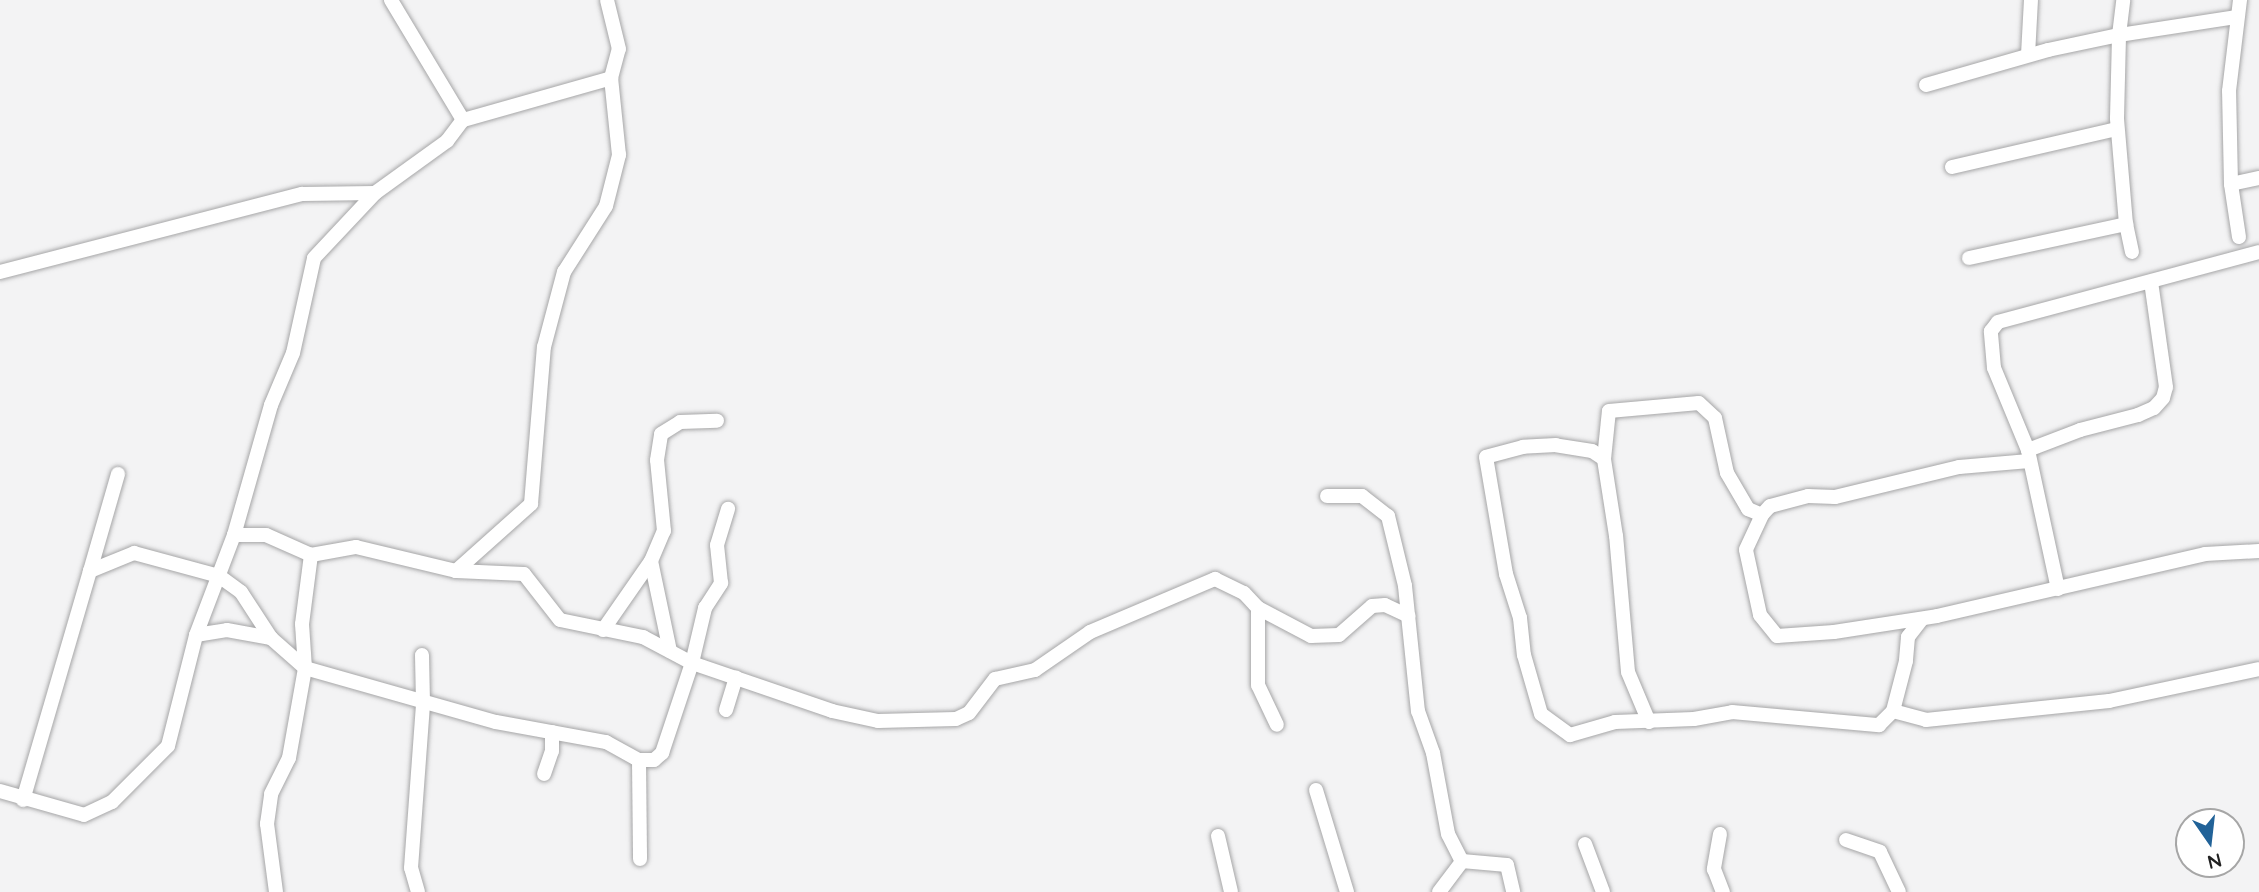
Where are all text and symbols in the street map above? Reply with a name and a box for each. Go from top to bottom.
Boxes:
north arrow [2175,808,2245,878]
text: N [2205,848,2224,875]

